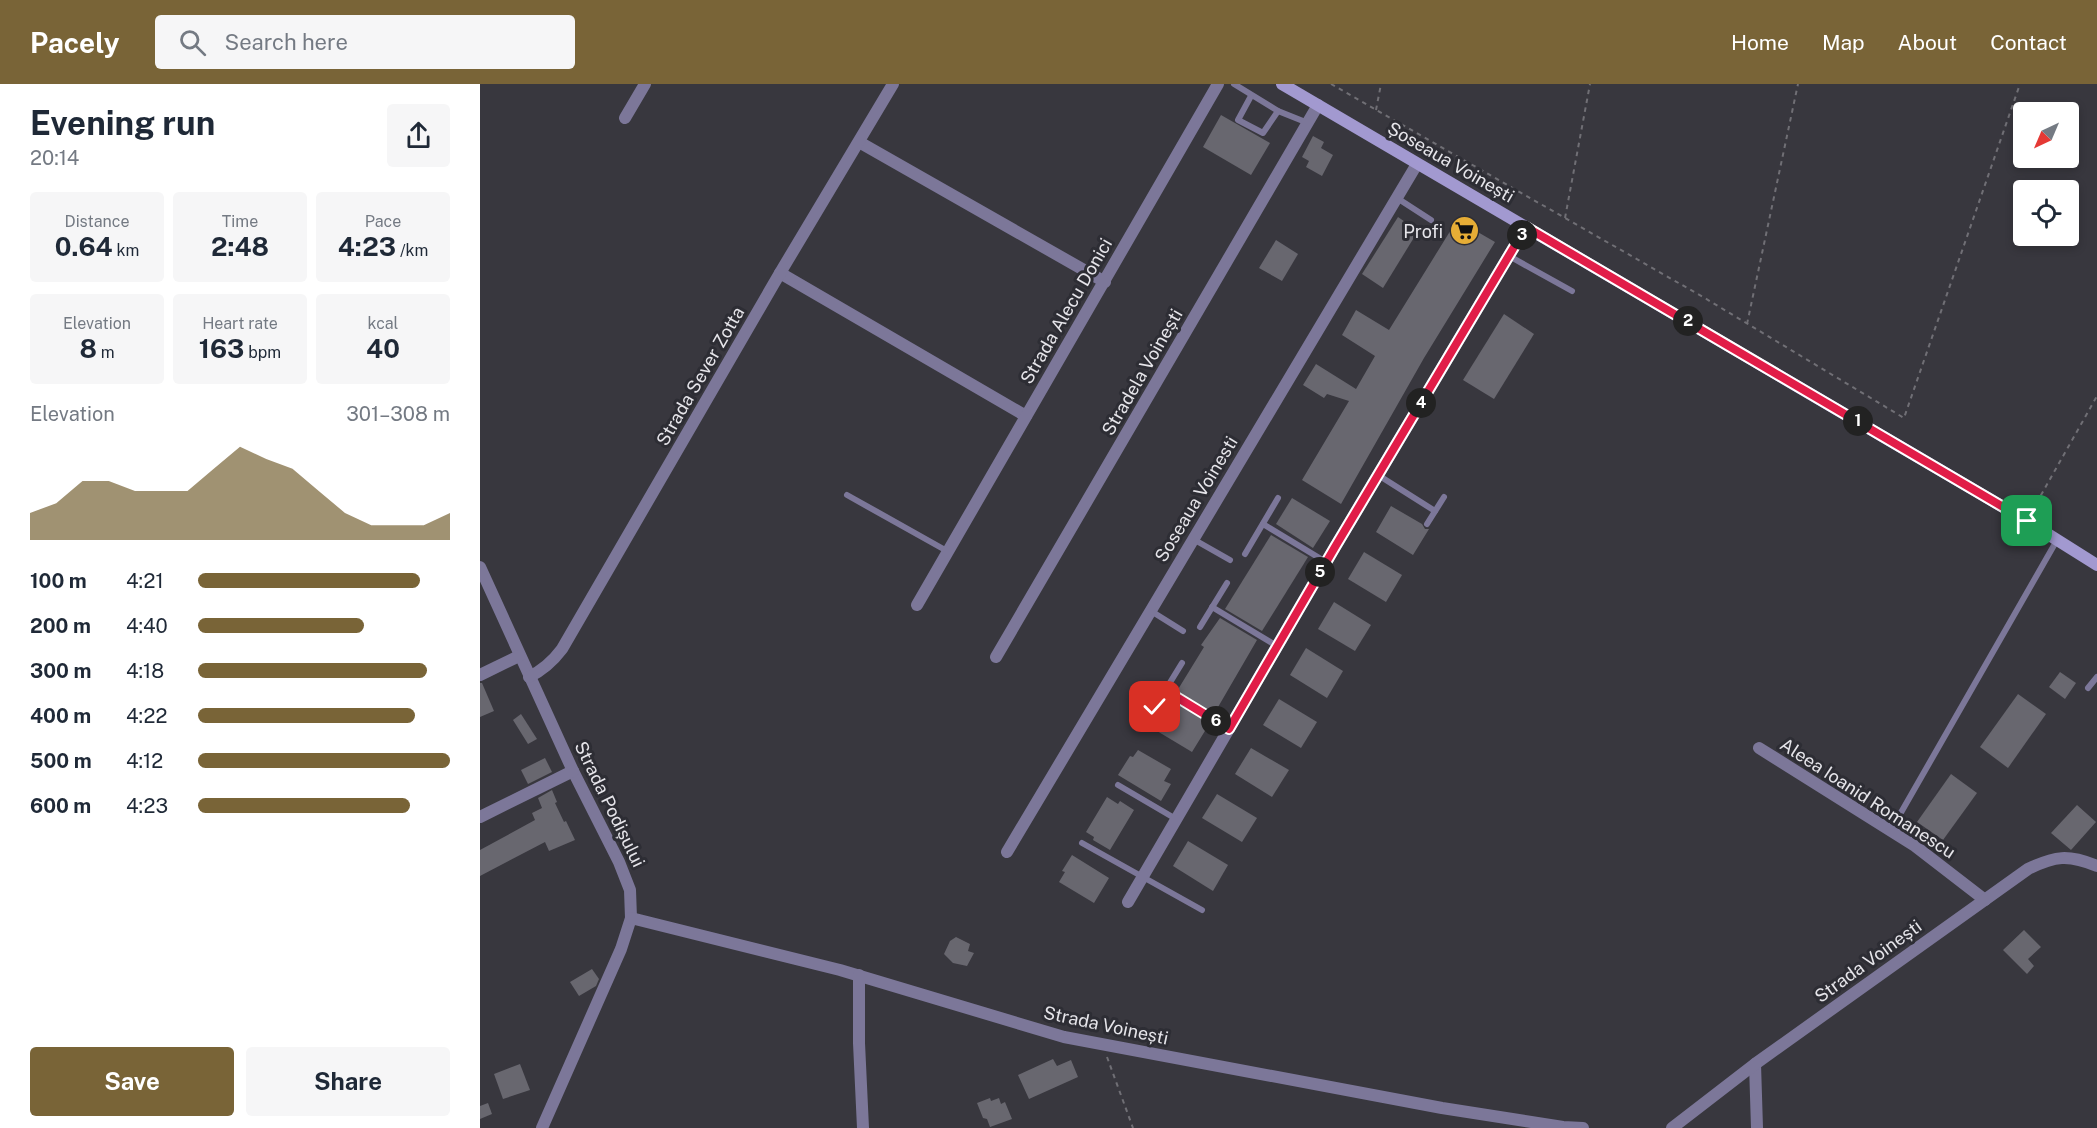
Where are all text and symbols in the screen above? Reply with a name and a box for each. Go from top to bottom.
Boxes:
search box [155,15,575,69]
text: Pacely [30,26,119,59]
icon: search [176,26,209,59]
text: Search here [224,29,348,55]
text: Home [1731,30,1789,55]
text: Map [1822,30,1865,55]
text: About [1898,30,1957,55]
text: Contact [1990,30,2067,55]
north arrow [2013,102,2079,168]
map controls [2013,102,2079,246]
text: Evening run [30,104,215,142]
button: share [387,104,450,167]
street label: Șoseaua Voinești [1384,117,1518,207]
text: 20:14 [30,146,79,170]
button: locate [2013,180,2079,246]
text: Distance [65,212,129,231]
text: Time [222,212,258,231]
text: Pace [365,212,401,231]
supermarket icon: Profi [1448,215,1480,247]
pin: 3 [1507,220,1537,250]
place label: Profi [1403,221,1443,242]
text: 3 [1517,225,1527,244]
text: 0.64 [55,231,113,262]
text: 2:48 [211,231,269,262]
text: 4:23 [338,231,396,262]
street label: Strada Alecu Donici [1016,234,1116,388]
text: km [113,241,139,260]
text: /km [396,241,428,260]
street label: Strada Sever Zotta [652,303,748,449]
street label: Stradela Voinești [1097,305,1187,439]
pin: 2 [1673,306,1703,336]
text: 2 [1683,311,1693,330]
text: Elevation [63,314,131,333]
text: Heart rate [202,314,278,333]
text: kcal [368,314,398,333]
text: 8 [79,333,97,364]
text: 163 [199,333,244,364]
text: 40 [366,333,400,364]
text: m [97,343,115,362]
text: bpm [244,343,281,362]
pin: 4 [1406,388,1436,418]
text: 4 [1416,393,1426,412]
text: Elevation [30,402,115,426]
text: 301–308 m [346,402,450,426]
pin: 1 [1843,406,1873,436]
text: 1 [1855,411,1861,430]
street label: Soseaua Voinesti [1150,432,1242,566]
pin [2001,495,2052,546]
icon: arrive [2010,504,2043,537]
pin: 5 [1305,557,1335,587]
text: 5 [1315,562,1325,581]
text: 100 m [30,569,87,593]
text: 4:21 [126,569,164,593]
text: 200 m [30,614,91,638]
text: 4:40 [126,614,168,638]
text: 300 m [30,659,91,683]
text: 4:18 [126,659,164,683]
pin [1129,681,1180,732]
icon: check [1138,690,1171,723]
text: 400 m [30,704,91,728]
text: 4:22 [126,704,167,728]
pin: 6 [1201,706,1231,736]
text: 6 [1211,711,1221,730]
street label: Aleea Ioanid Romanescu [1776,733,1960,863]
street label: Strada Podișului [571,738,649,870]
text: 500 m [30,749,92,773]
text: 4:12 [126,749,163,773]
text: 600 m [30,794,91,818]
text: 4:23 [126,794,168,818]
street label: Strada Voinești [1810,915,1926,1007]
street label: Strada Voinești [1042,1002,1170,1048]
button: Save [30,1047,234,1116]
button: Share [246,1047,450,1116]

